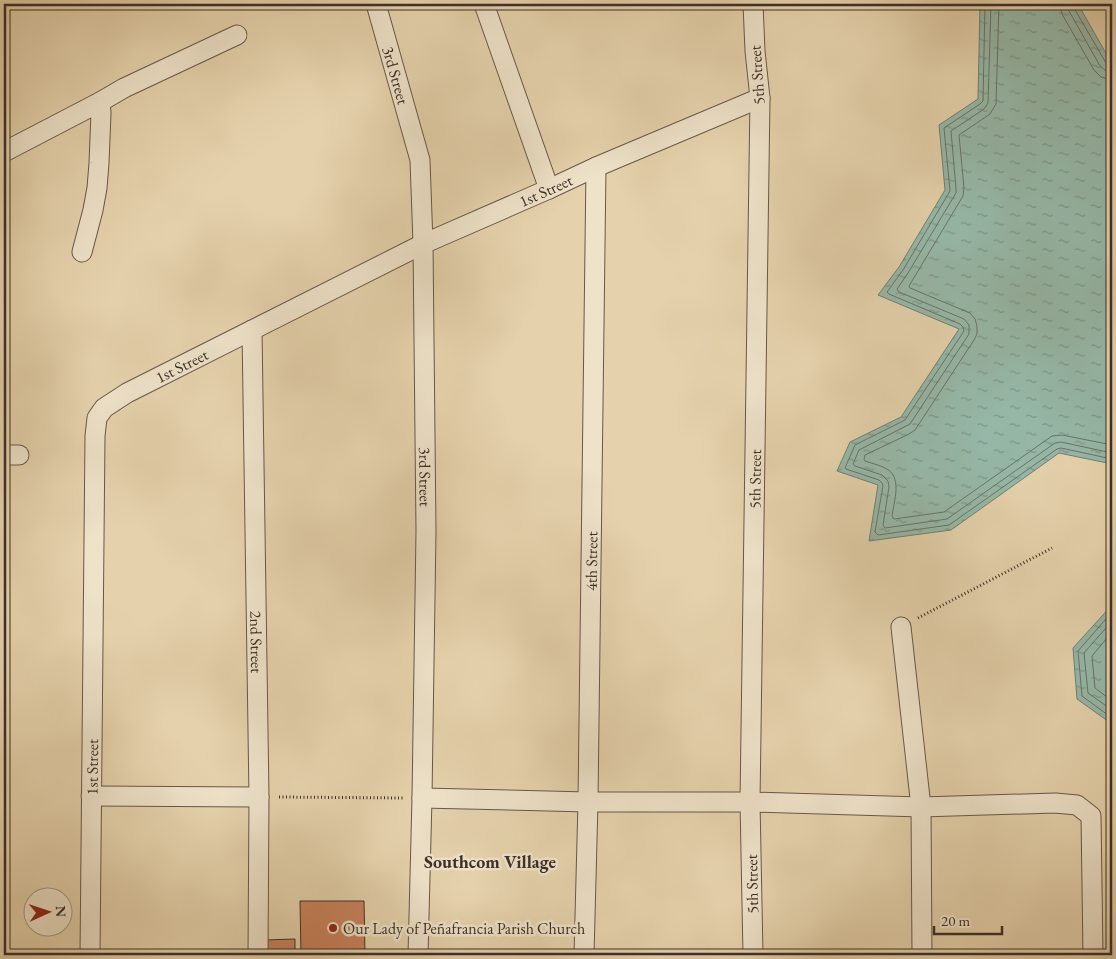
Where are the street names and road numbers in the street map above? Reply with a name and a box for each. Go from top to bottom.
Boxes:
street label: 3rd Street [378,44,414,107]
street label: 5th Street [744,45,770,105]
street label: 1st Street [516,169,576,211]
street label: 1st Street [152,343,212,388]
street label: 3rd Street [415,447,436,507]
street label: 5th Street [744,449,766,509]
street label: 4th Street [580,531,602,591]
street label: 2nd Street [246,610,268,673]
street label: 1st Street [81,739,103,795]
street label: 5th Street [741,854,763,914]

